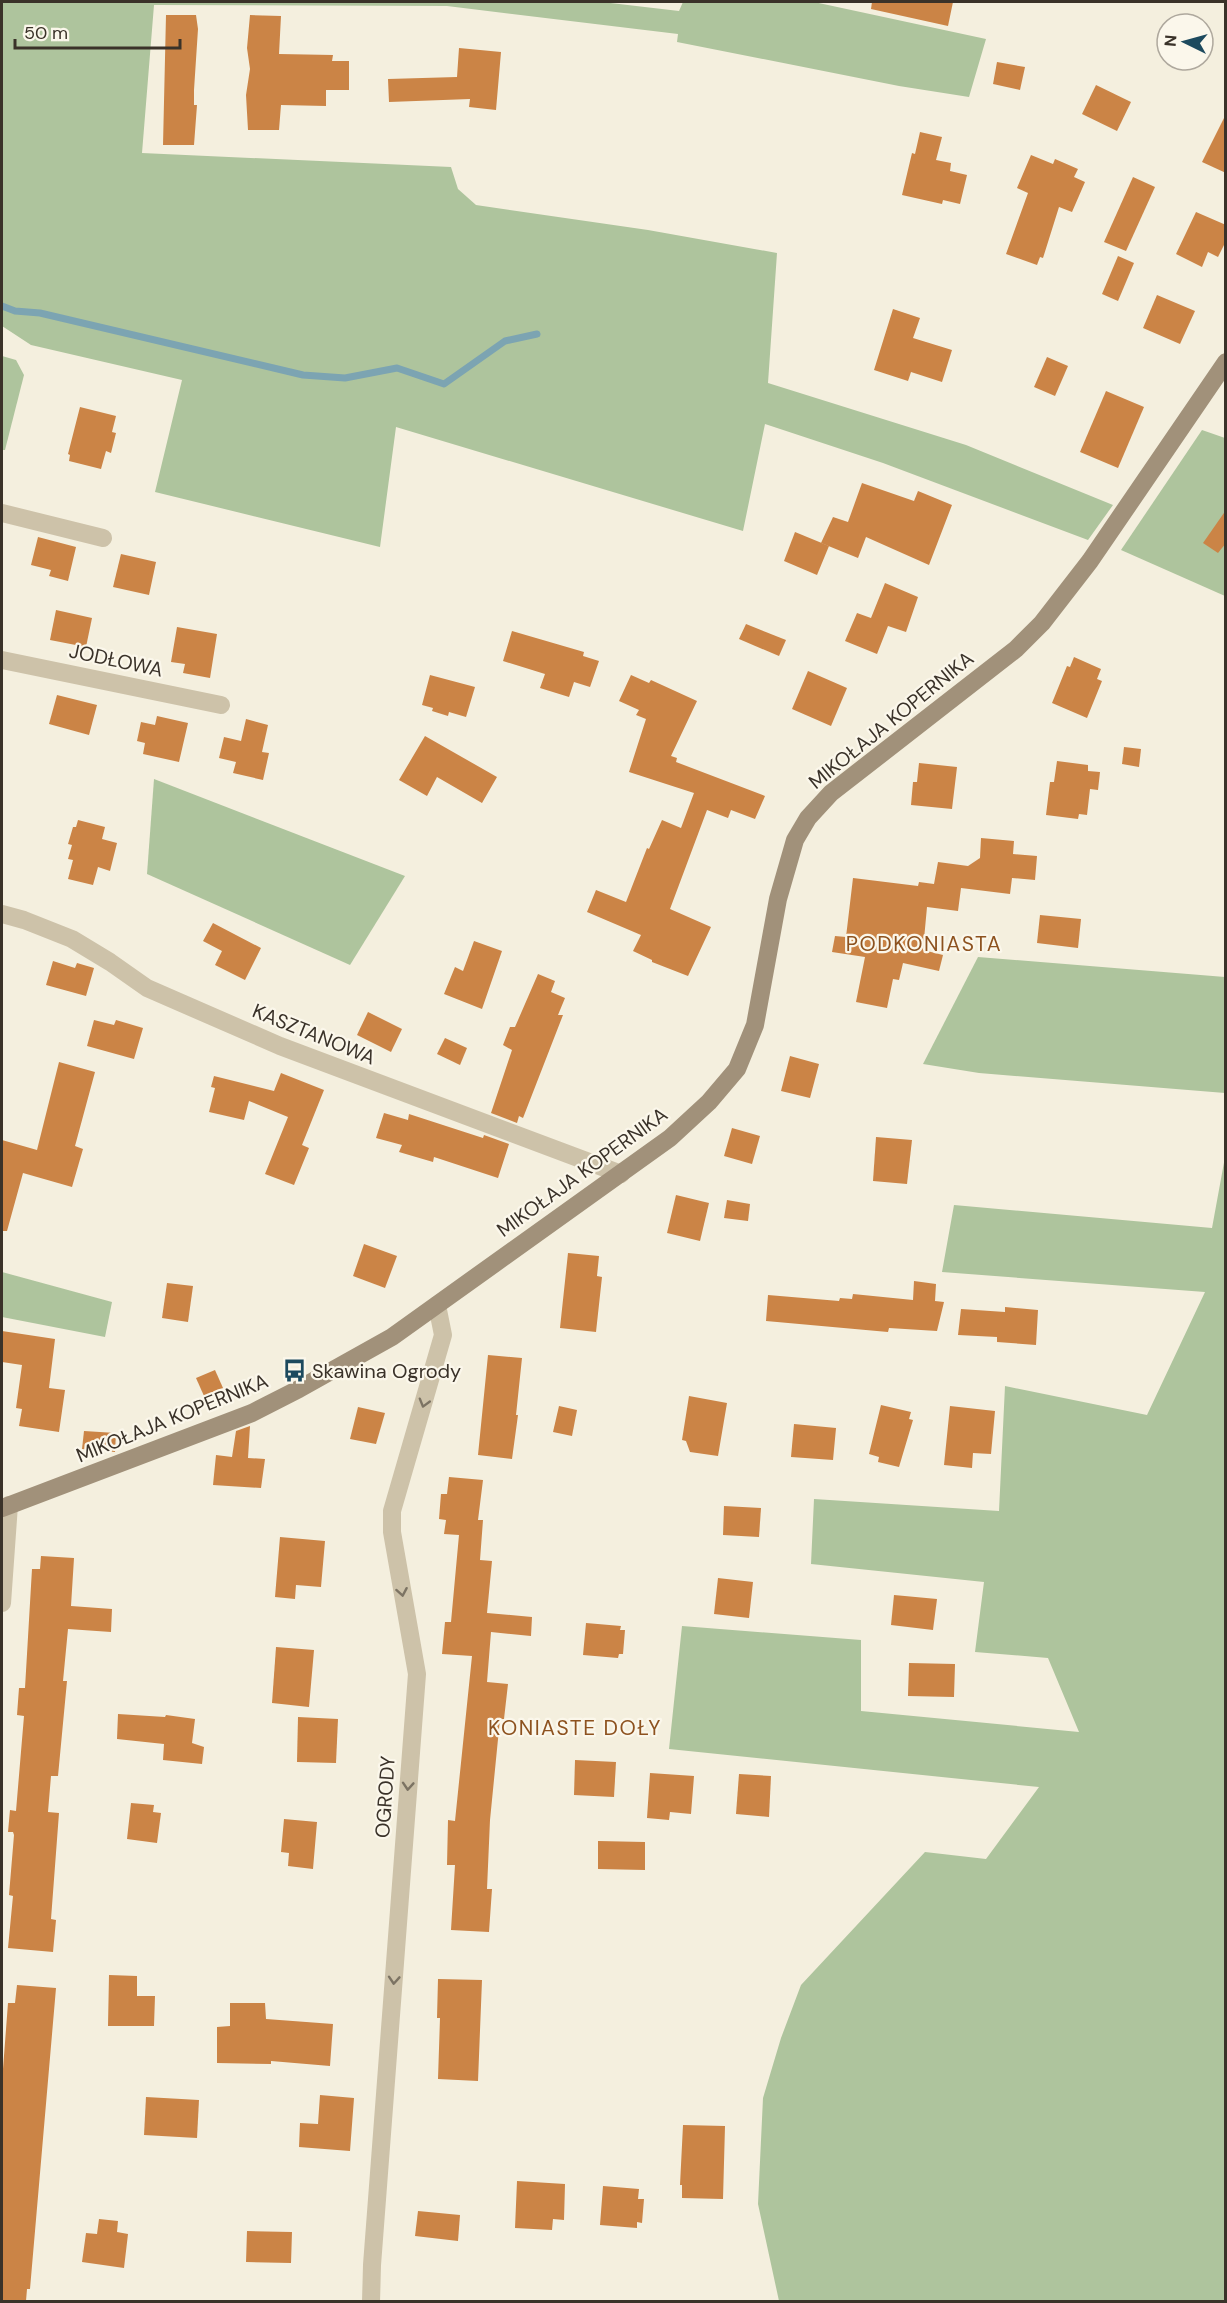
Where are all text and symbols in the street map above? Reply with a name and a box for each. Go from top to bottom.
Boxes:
scale bar [15,12,180,50]
north arrow [1155,12,1215,72]
text: 50 m [24,21,68,45]
text: N [1160,34,1182,47]
street label: JODŁOWA [67,637,165,683]
street label: MIKOŁAJA KOPERNIKA [803,645,979,795]
district label: PODKONIASTA [846,930,1002,958]
street label: KASZTANOWA [249,998,379,1070]
street label: MIKOŁAJA KOPERNIKA [492,1101,672,1243]
bus stop icon: Skawina Ogrody [281,1358,307,1384]
place label: Skawina Ogrody [312,1358,461,1384]
street label: MIKOŁAJA KOPERNIKA [72,1368,272,1468]
one-way arrow [418,1397,431,1407]
one-way arrow [395,1587,408,1597]
district label: KONIASTE DOŁY [488,1714,662,1742]
street label: OGRODY [369,1755,401,1839]
one-way arrow [402,1781,415,1790]
one-way arrow [388,1976,401,1985]

